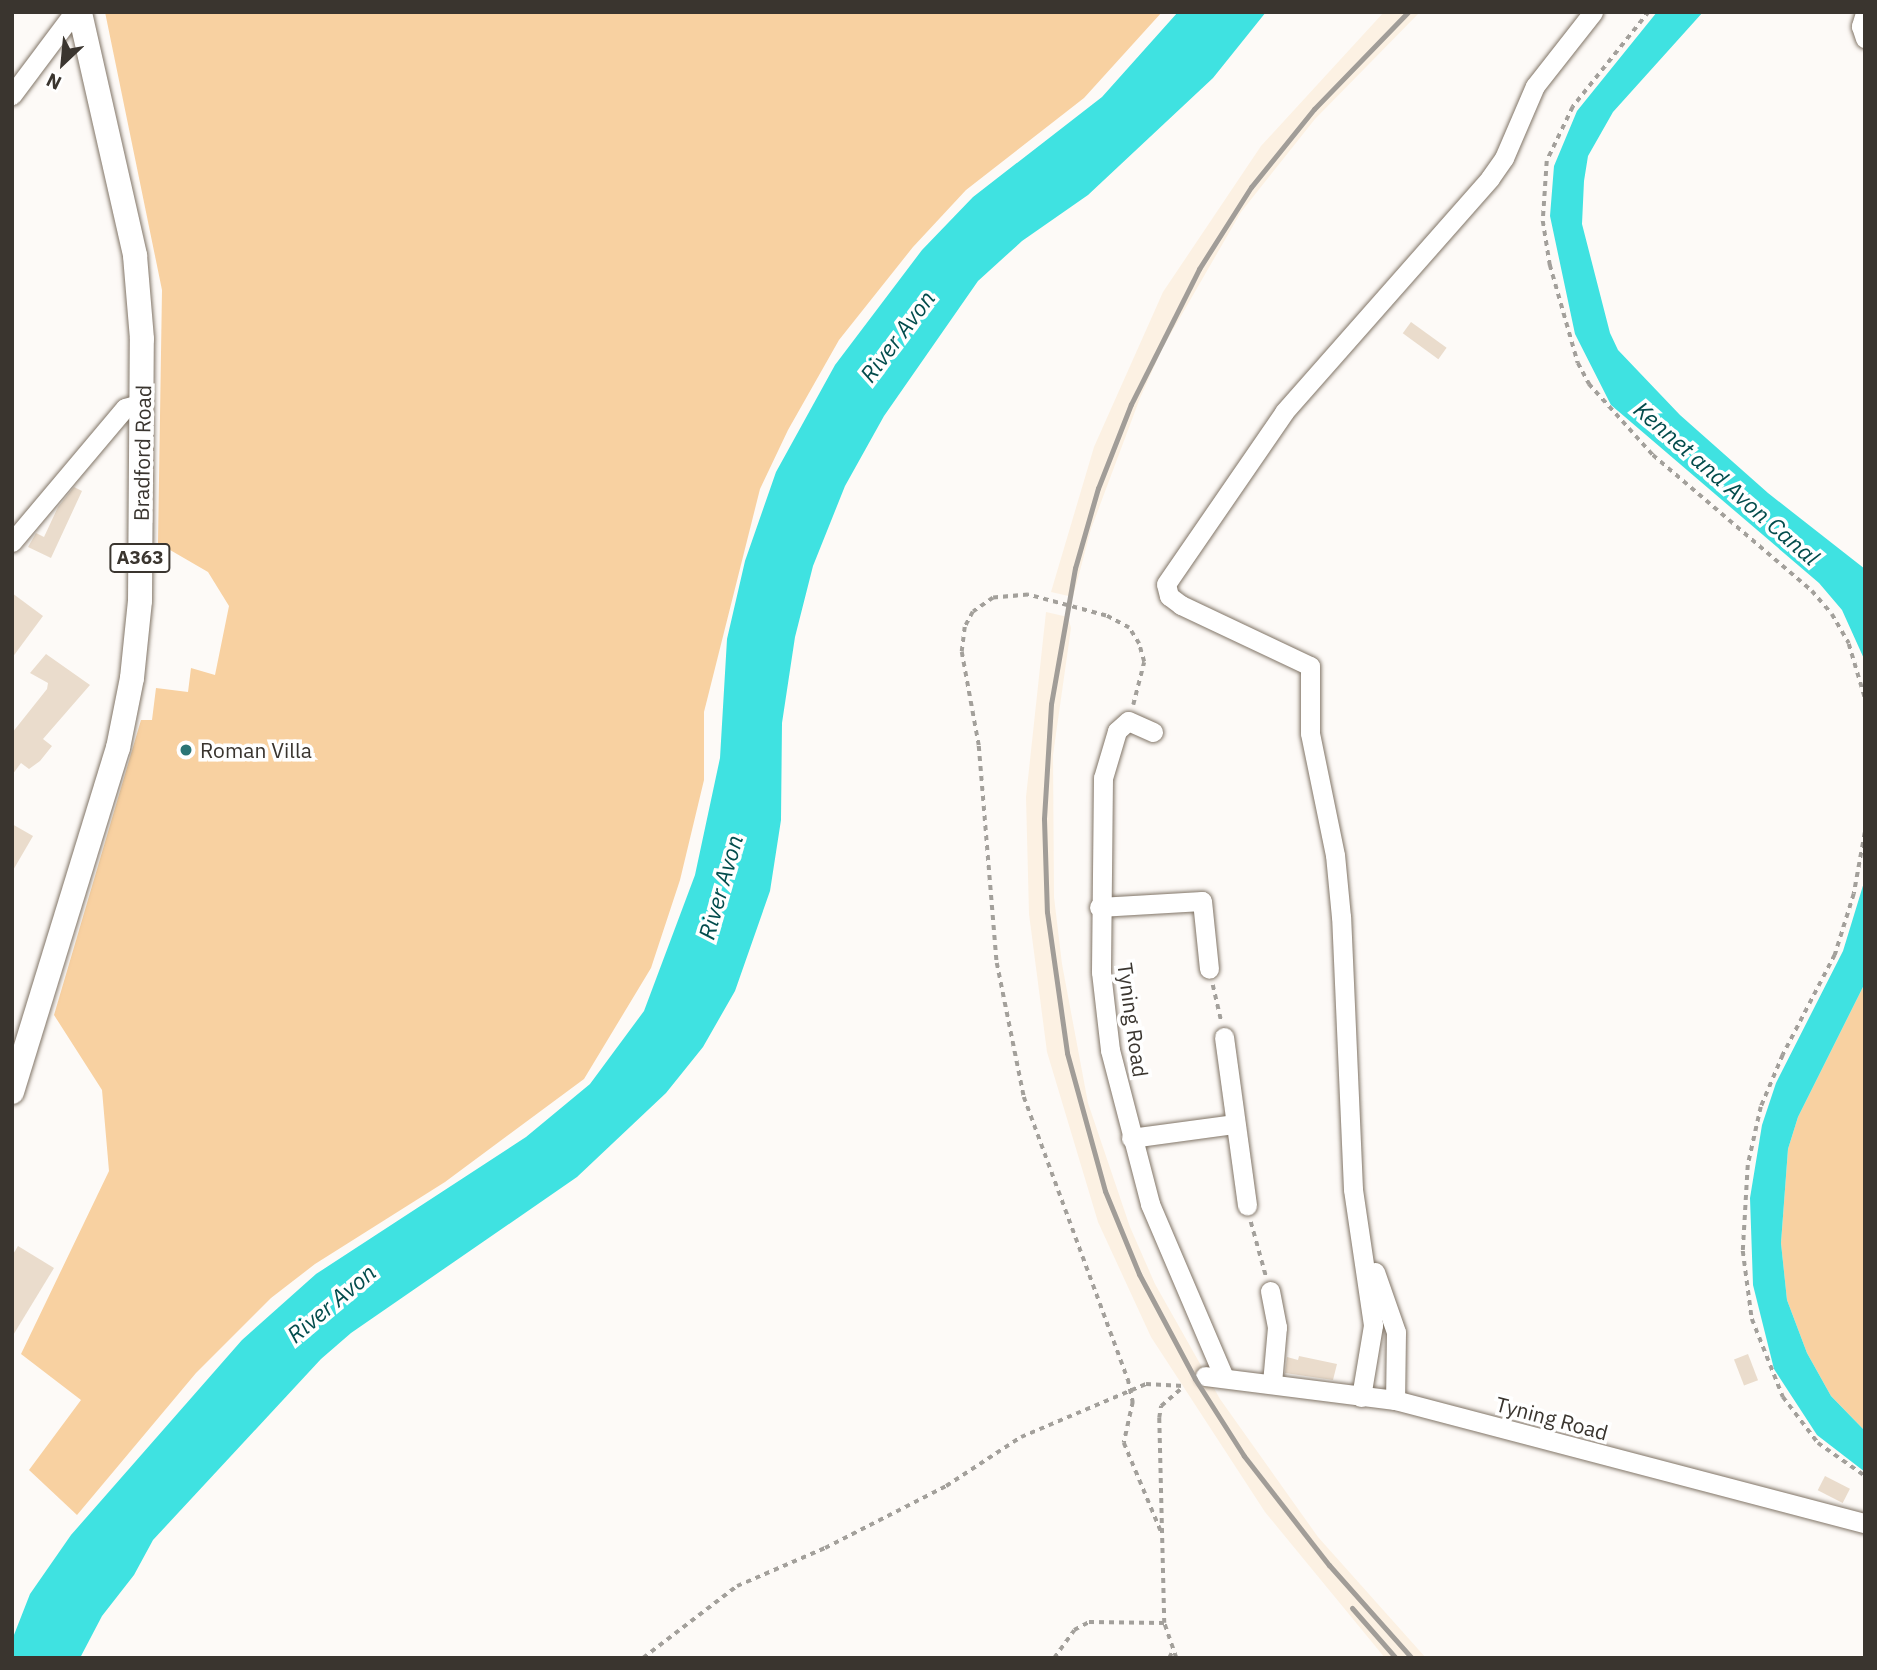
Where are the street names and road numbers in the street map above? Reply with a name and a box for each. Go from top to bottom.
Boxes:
street label: Bradford Road [128,385,156,521]
road number: A363 [108,542,172,573]
street label: Tyning Road [1113,961,1153,1079]
street label: Tyning Road [1493,1391,1611,1445]

